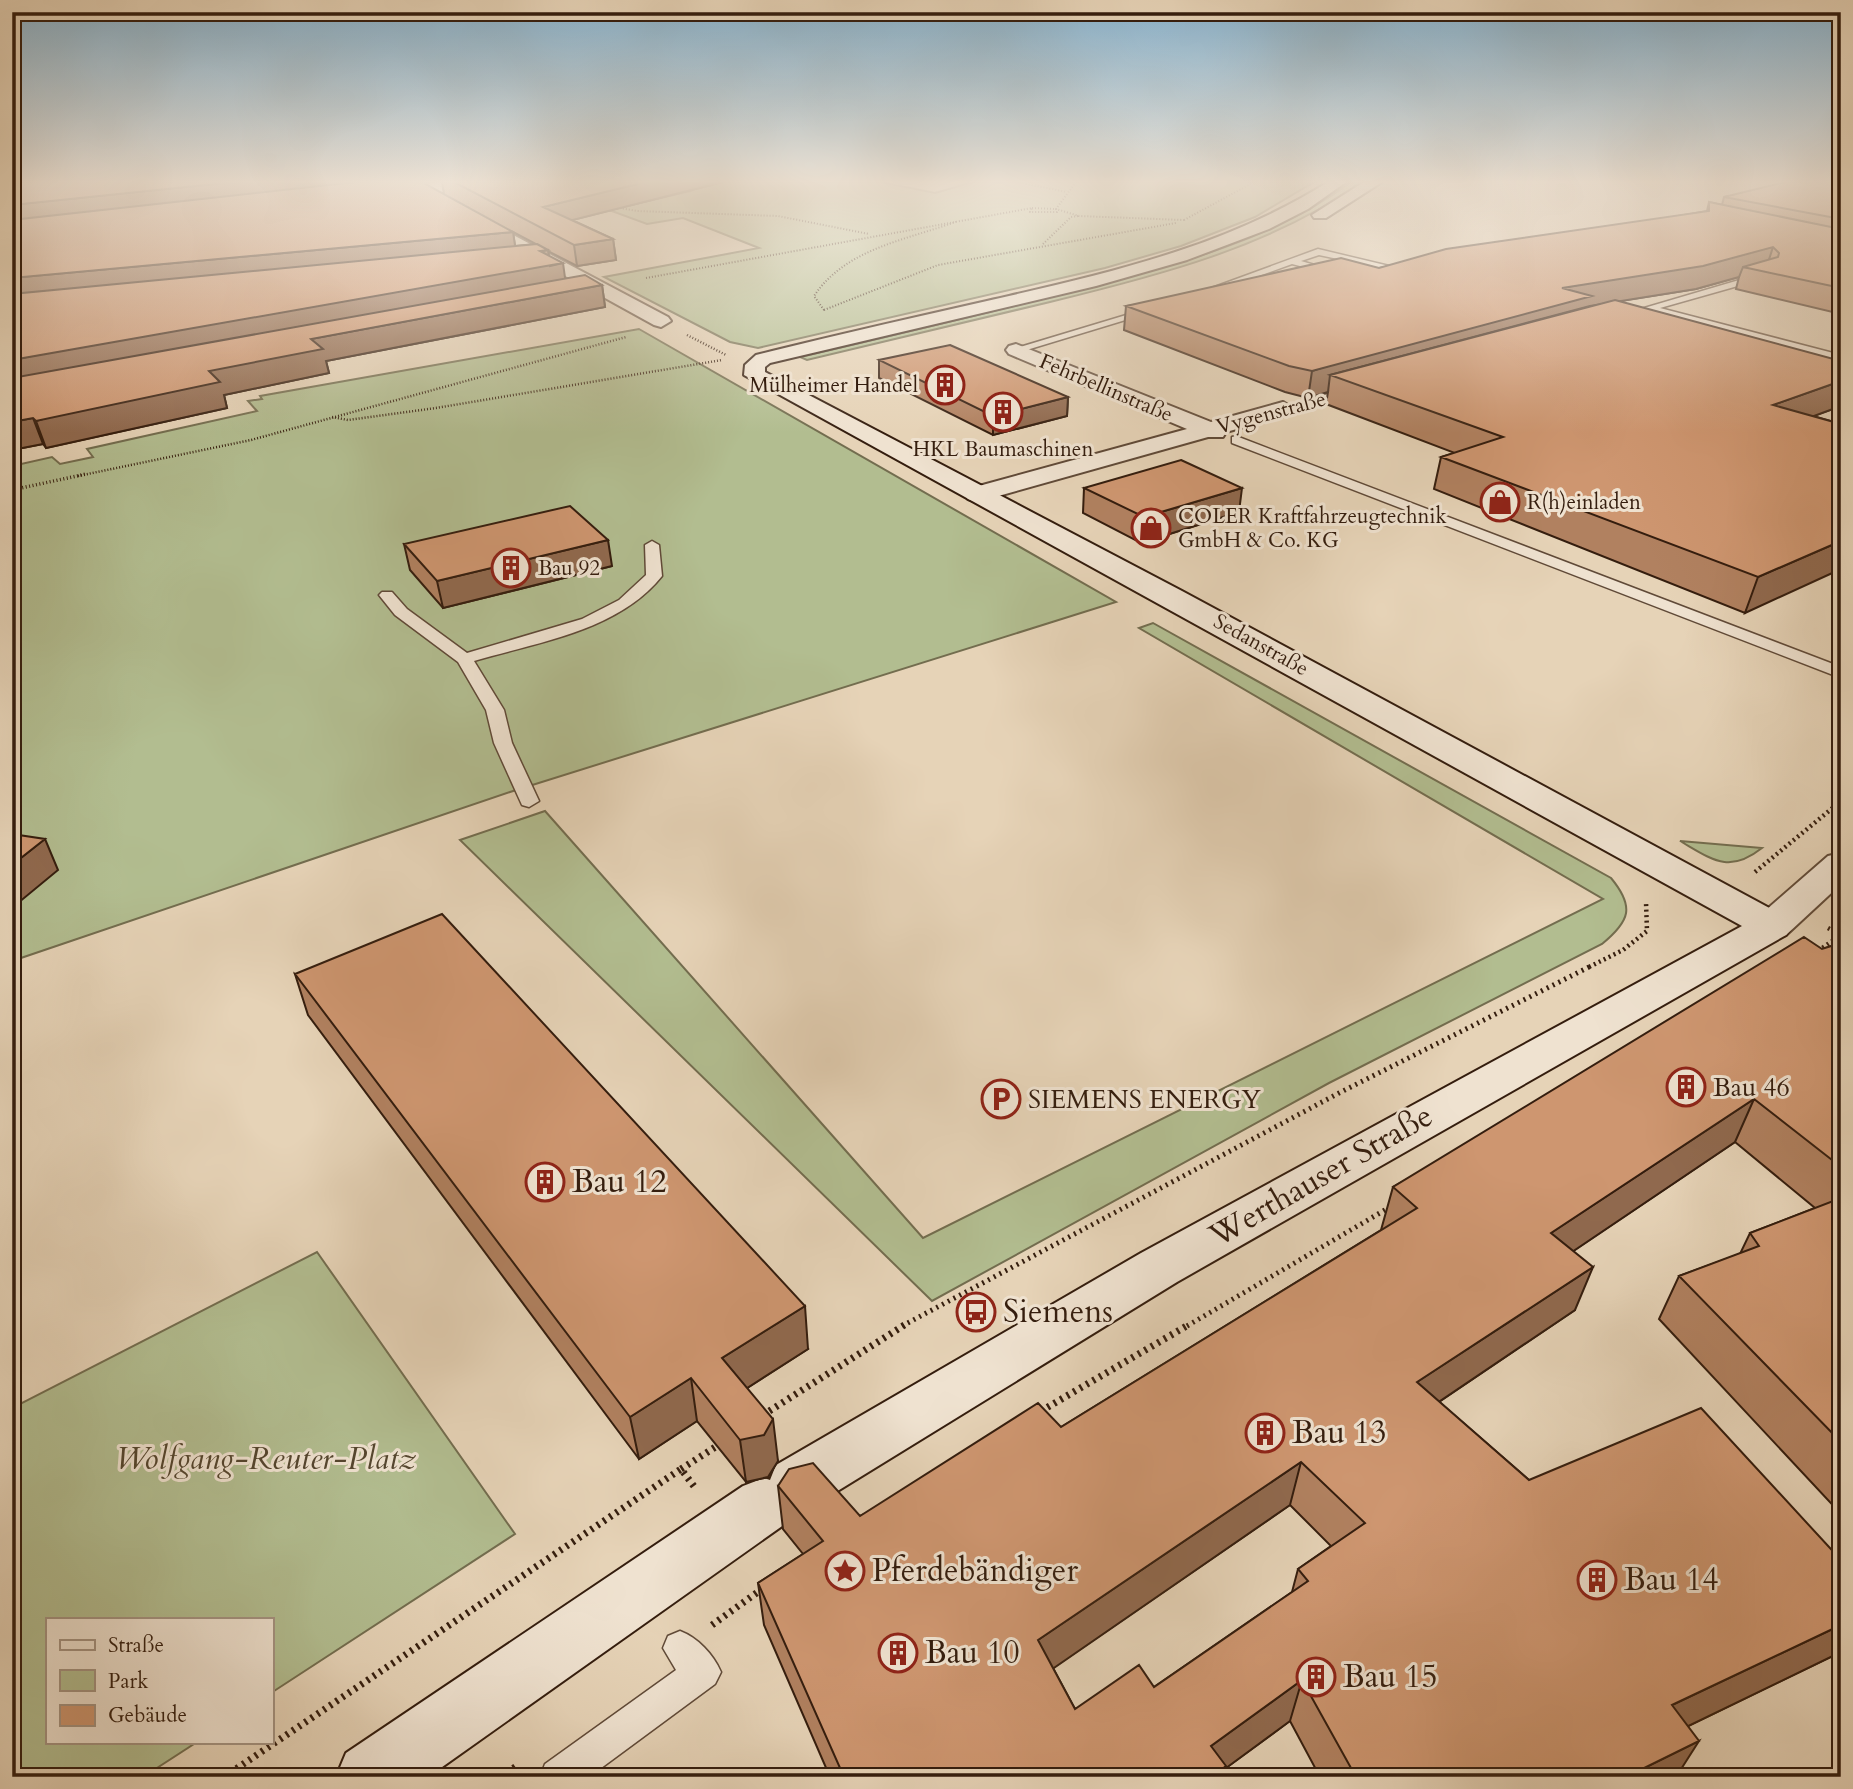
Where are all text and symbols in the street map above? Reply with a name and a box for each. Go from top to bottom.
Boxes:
street label: Fehrbellinstraße [1035,347,1177,429]
building icon: Mülheimer Handel [924,364,966,406]
place label: Mülheimer Handel [749,371,918,400]
street label: Vygenstraße [1213,384,1329,442]
building icon: HKL Baumaschinen [982,391,1024,433]
place label: HKL Baumaschinen [913,435,1093,464]
shop icon: R(h)einladen [1479,481,1521,523]
place label: R(h)einladen [1527,488,1641,517]
place label: COLER Kraftfahrzeugtechnik GmbH & Co. KG [1178,502,1447,555]
shop icon: COLER Kraftfahrzeugtechnik GmbH & Co. KG [1130,507,1172,549]
building icon: Bau 92 [490,547,532,589]
place label: Bau 92 [538,554,600,583]
street label: Sedanstraße [1208,607,1314,683]
building icon: Bau 46 [1665,1066,1707,1108]
place label: Bau 46 [1713,1070,1790,1105]
parking icon: SIEMENS ENERGY [980,1078,1022,1120]
place label: SIEMENS ENERGY [1028,1082,1262,1117]
street label: Werthauser Straße [1200,1094,1441,1258]
place label: Bau 12 [572,1160,667,1204]
building icon: Bau 12 [524,1161,566,1203]
place label: Siemens [1003,1290,1113,1334]
bus stop icon: Siemens [955,1291,997,1333]
place label: Bau 13 [1292,1411,1387,1455]
building icon: Bau 13 [1244,1412,1286,1454]
park label: Wolfgang-Reuter-Platz [116,1437,416,1481]
place label: Pferdebändiger [872,1549,1078,1593]
place icon: Pferdebändiger [824,1550,866,1592]
place label: Bau 14 [1624,1558,1719,1602]
building icon: Bau 14 [1576,1559,1618,1601]
legend [46,1618,273,1744]
text: Straße [108,1631,164,1660]
place label: Bau 10 [925,1631,1020,1675]
building icon: Bau 10 [877,1632,919,1674]
place label: Bau 15 [1343,1655,1438,1699]
building icon: Bau 15 [1295,1656,1337,1698]
text: Park [108,1667,149,1696]
text: Gebäude [108,1701,187,1730]

